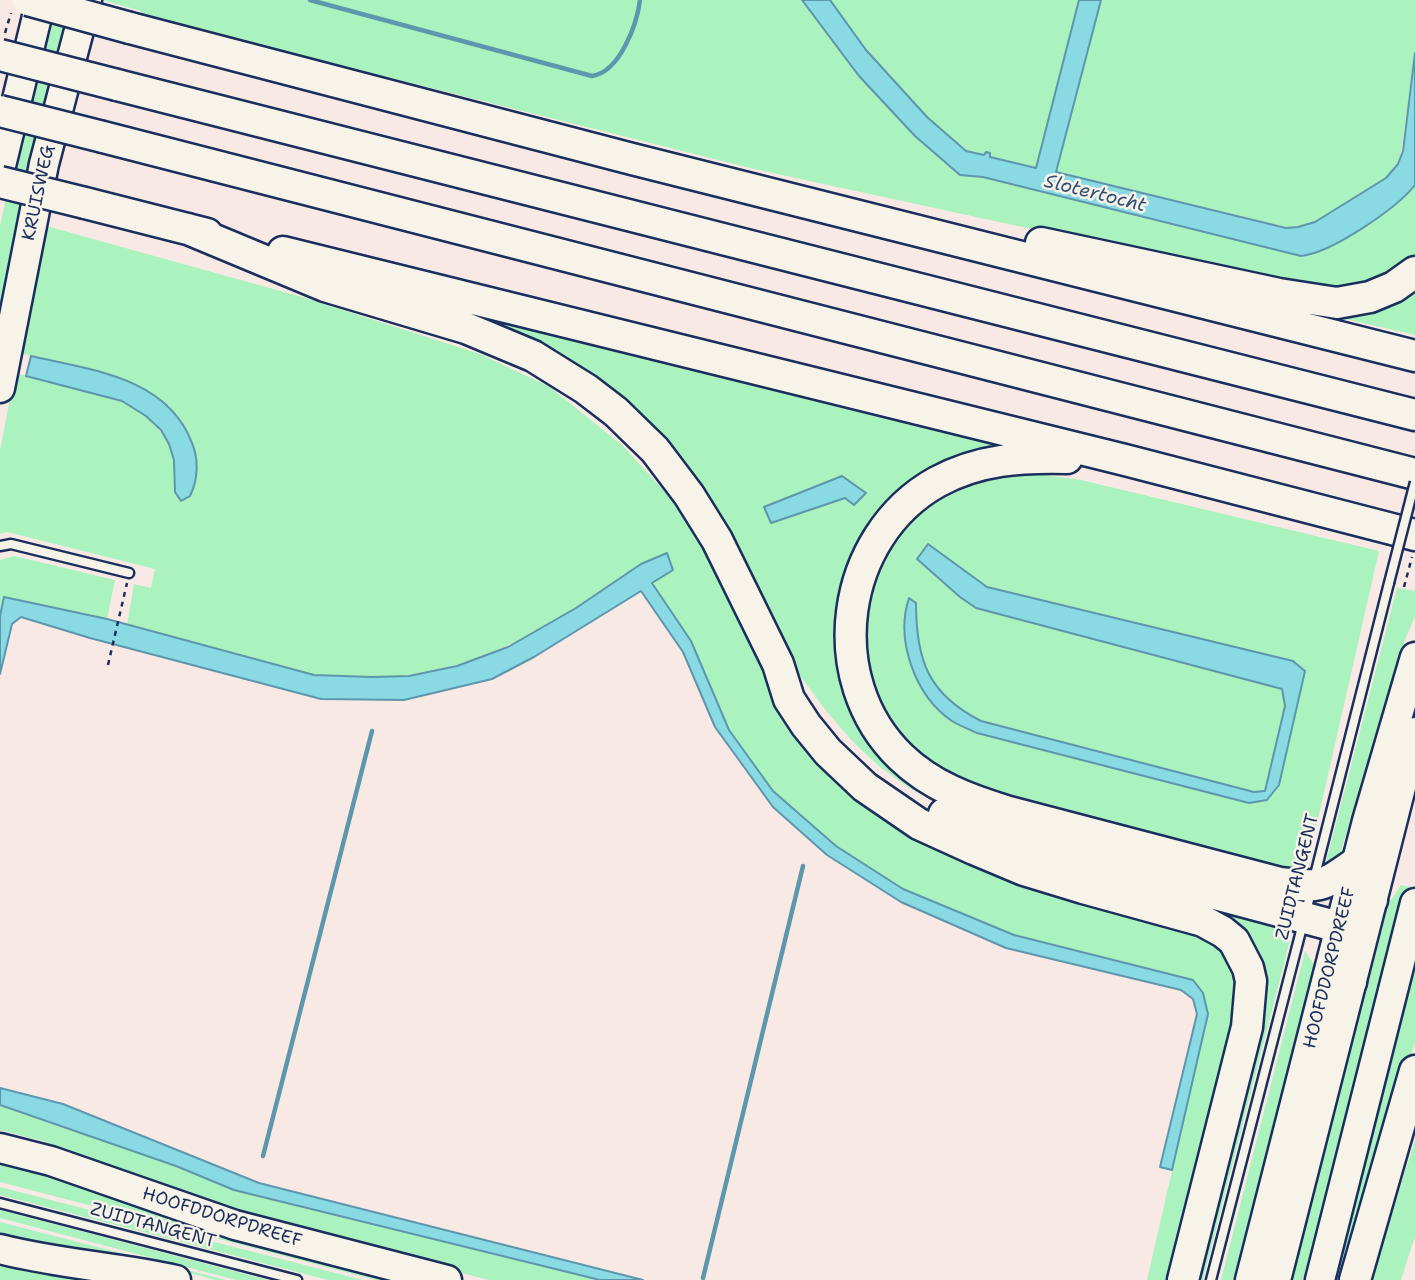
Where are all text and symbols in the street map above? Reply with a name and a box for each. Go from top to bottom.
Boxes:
street label: KRUISWEG [18,143,60,243]
water label: Slotertocht [1042,170,1148,218]
street label: ZUIDTANGENT [1272,812,1324,942]
street label: HOOFDDORPDREEF [1299,885,1361,1051]
street label: HOOFDDORPDREEF [140,1183,304,1253]
street label: ZUIDTANGENT [88,1199,218,1253]

